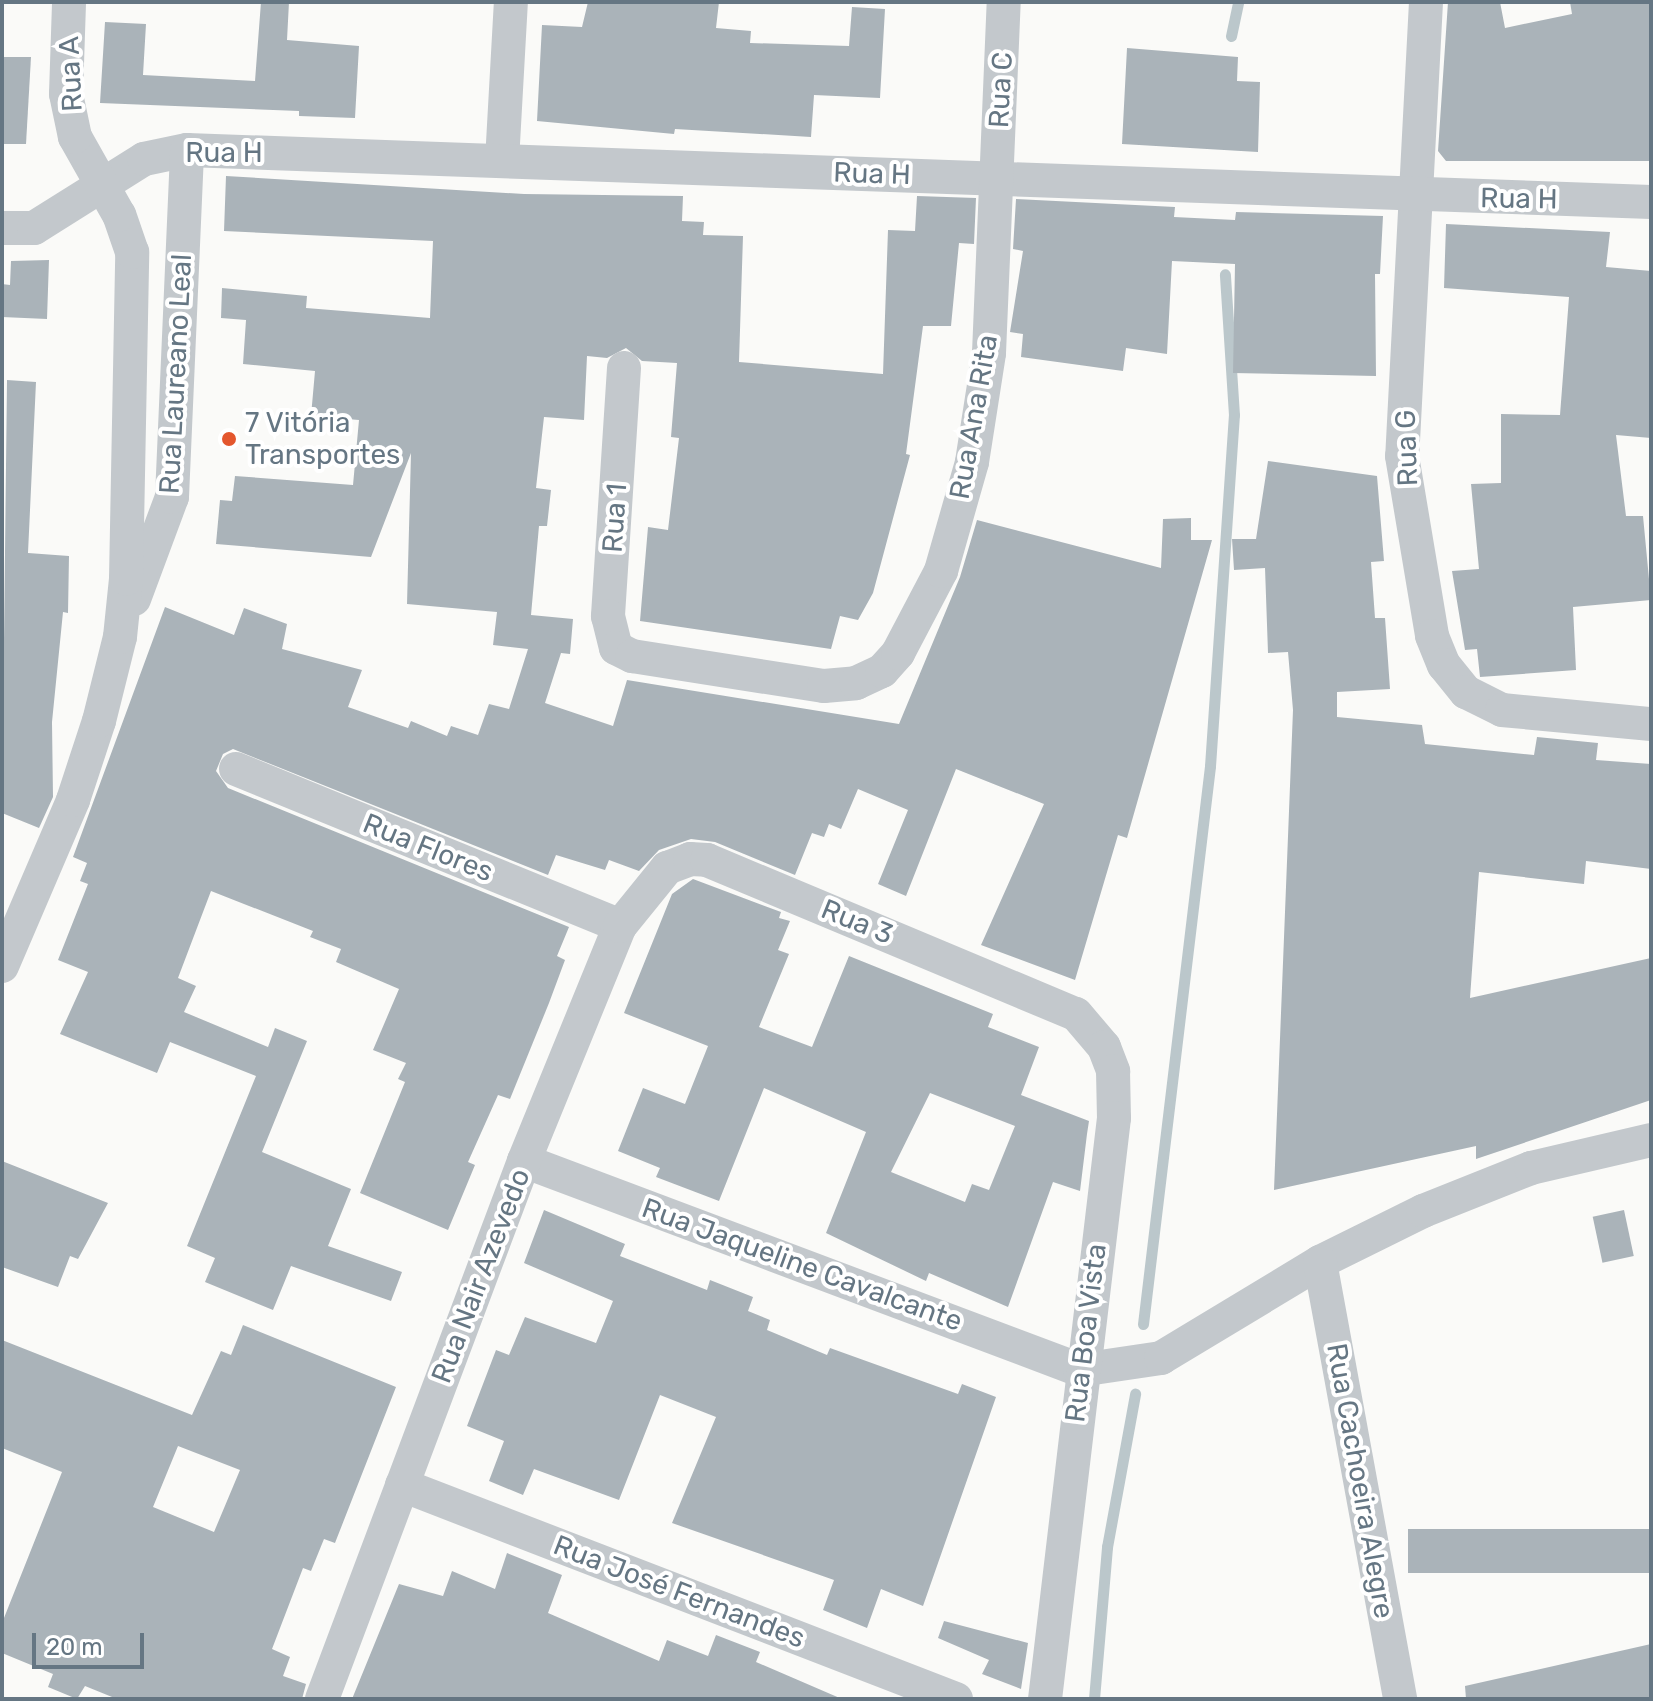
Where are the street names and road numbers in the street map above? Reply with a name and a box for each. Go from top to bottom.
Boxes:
street label: Rua A [52,35,90,113]
street label: Rua C [982,51,1020,129]
street label: Rua H [185,136,263,170]
street label: Rua H [833,156,911,192]
street label: Rua H [1480,182,1558,216]
street label: Rua Laureano Leal [153,253,199,495]
street label: Rua Ana Rita [943,332,1005,502]
street label: Rua G [1389,409,1425,487]
street label: Rua 1 [596,482,634,554]
street label: Rua Flores [358,807,498,889]
street label: Rua 3 [816,892,898,952]
street label: Rua Nair Azevedo [424,1163,538,1389]
street label: Rua Jaqueline Cavalcante [637,1191,967,1339]
street label: Rua Boa Vista [1058,1241,1114,1425]
street label: Rua Cachoeira Alegre [1319,1341,1401,1621]
street label: Rua José Fernandes [549,1529,809,1655]

